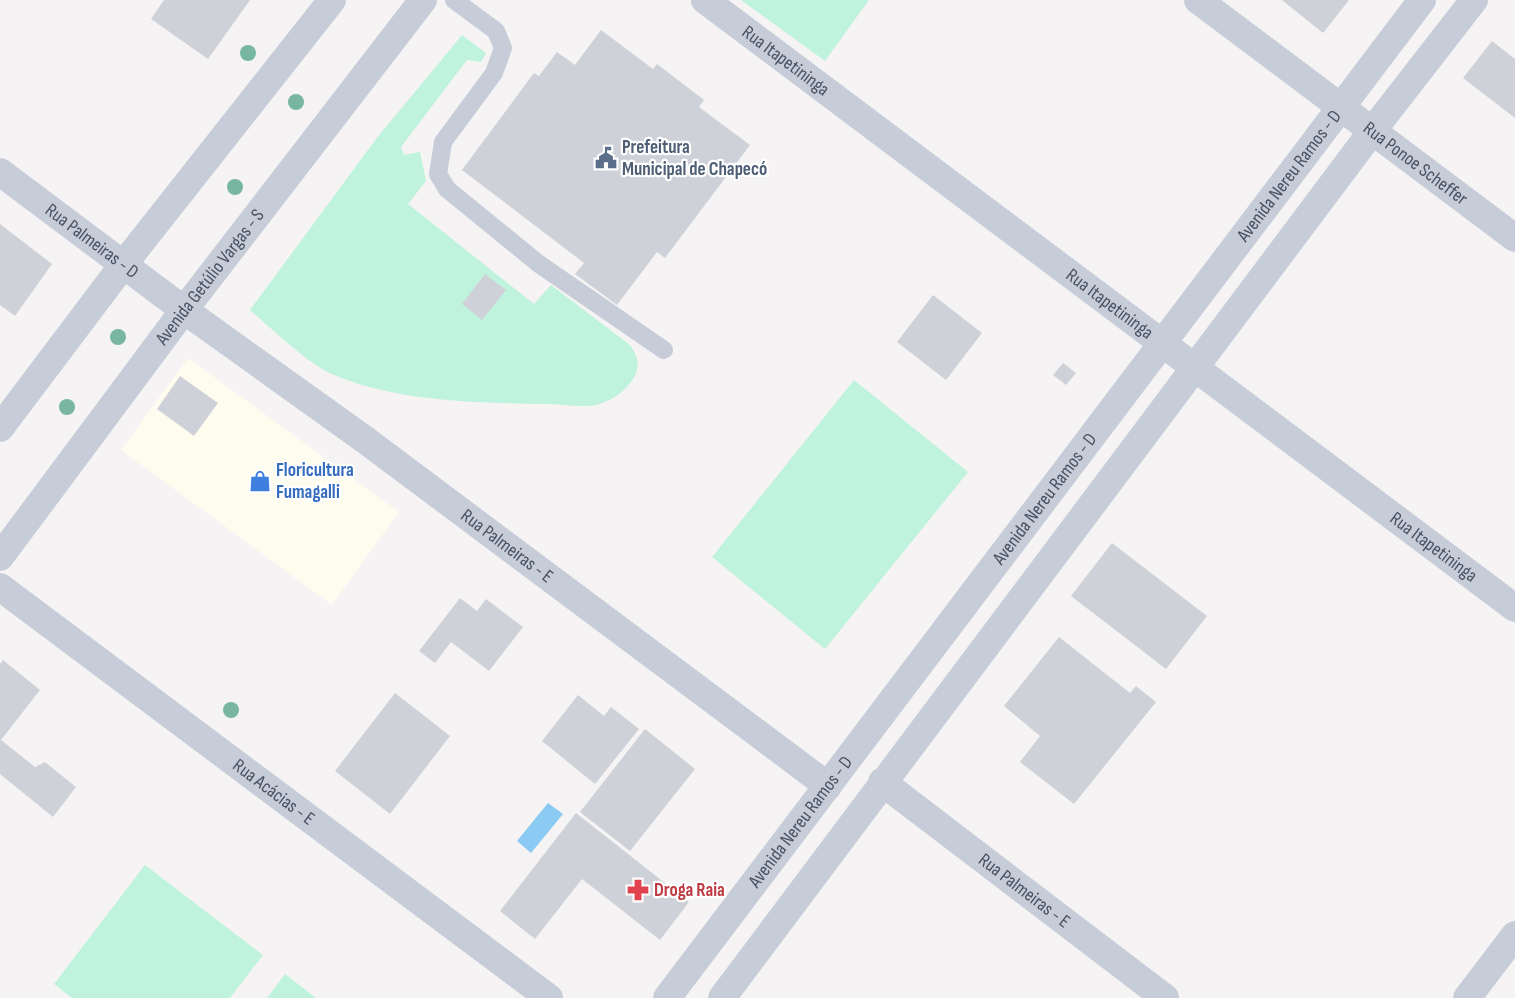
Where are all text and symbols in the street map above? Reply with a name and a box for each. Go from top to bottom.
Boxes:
street label: Rua Itapetininga [738,20,834,101]
street label: Avenida Nereu Ramos - D [1231,105,1346,247]
street label: Rua Ponoe Scheffer [1359,117,1473,210]
place label: Prefeitura Municipal de Chapecó [622,136,767,181]
public building icon: Prefeitura Municipal de Chapecó [593,145,619,171]
street label: Rua Palmeiras - D [41,199,143,283]
street label: Avenida Getúlio Vargas - S [150,204,269,350]
street label: Rua Itapetininga [1061,264,1158,344]
street label: Avenida Nereu Ramos - D [987,428,1102,570]
place label: Floricultura Fumagalli [276,459,354,504]
shop icon: Floricultura Fumagalli [247,468,273,494]
street label: Rua Palmeiras - E [456,504,558,588]
street label: Rua Itapetininga [1385,507,1482,587]
street label: Avenida Nereu Ramos - D [743,751,857,893]
street label: Rua Acácias - E [228,754,319,830]
street label: Rua Palmeiras - E [974,848,1075,933]
pharmacy icon: Droga Raia [625,877,651,903]
place label: Droga Raia [654,879,725,902]

